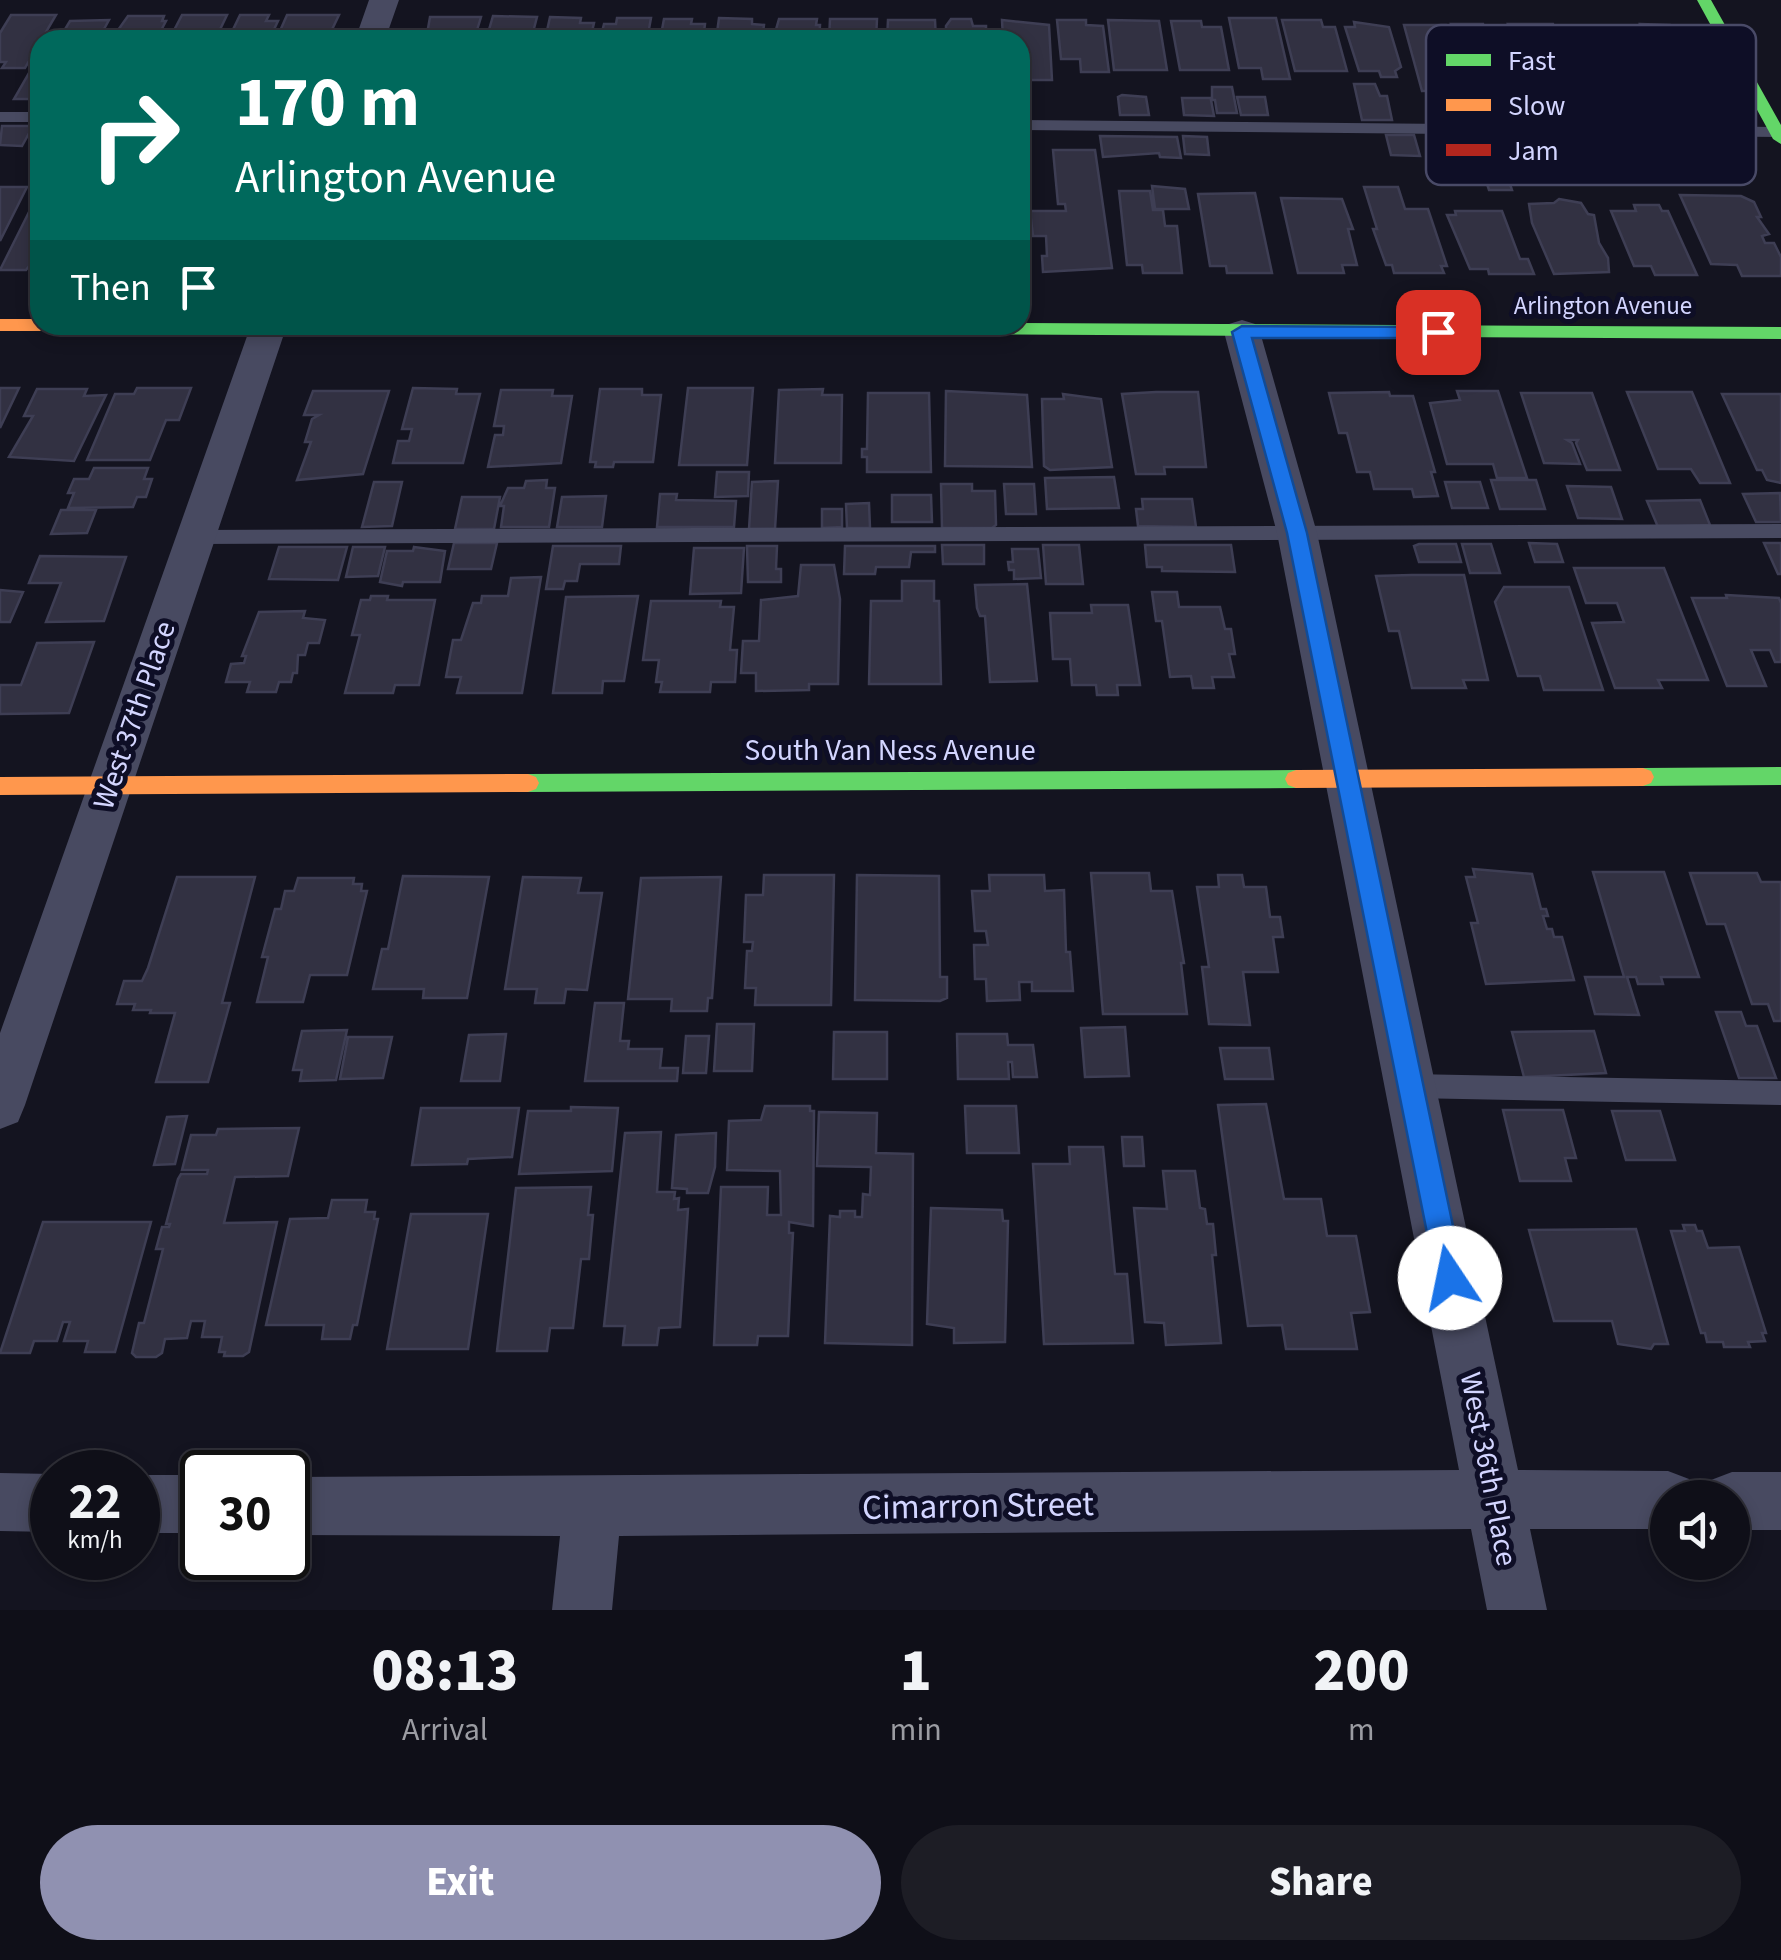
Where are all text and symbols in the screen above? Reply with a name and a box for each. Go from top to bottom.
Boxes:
legend [1426,25,1756,185]
text: Fast [1508,41,1556,81]
text: 170 m [235,53,420,153]
icon: right [70,70,200,200]
text: Slow [1508,86,1565,126]
text: Jam [1508,131,1559,171]
text: Arlington Avenue [235,146,556,210]
icon: arrive [171,260,226,315]
text: Then [70,261,151,315]
street label: Arlington Avenue [1514,288,1692,324]
pin [1396,290,1481,375]
icon: arrive [1411,305,1466,360]
street label: West 37th Place [82,615,187,815]
street label: South Van Ness Avenue [744,729,1036,772]
position arrow [1398,1226,1502,1330]
street label: West 36th Place [1449,1369,1528,1570]
speed limit sign: 30 [180,1450,310,1580]
text: 22 [69,1467,121,1538]
street label: Cimarron Street [862,1479,1095,1533]
map controls [1650,1480,1750,1580]
button: sound [1650,1480,1750,1580]
text: km/h [67,1522,123,1558]
text: 08:13 [372,1629,518,1714]
text: 1 [900,1629,932,1714]
text: 200 [1313,1629,1409,1714]
text: Arrival [402,1707,488,1753]
text: min [890,1707,942,1753]
text: m [1348,1707,1375,1753]
button: Exit [40,1825,881,1940]
button: Share [901,1825,1741,1940]

